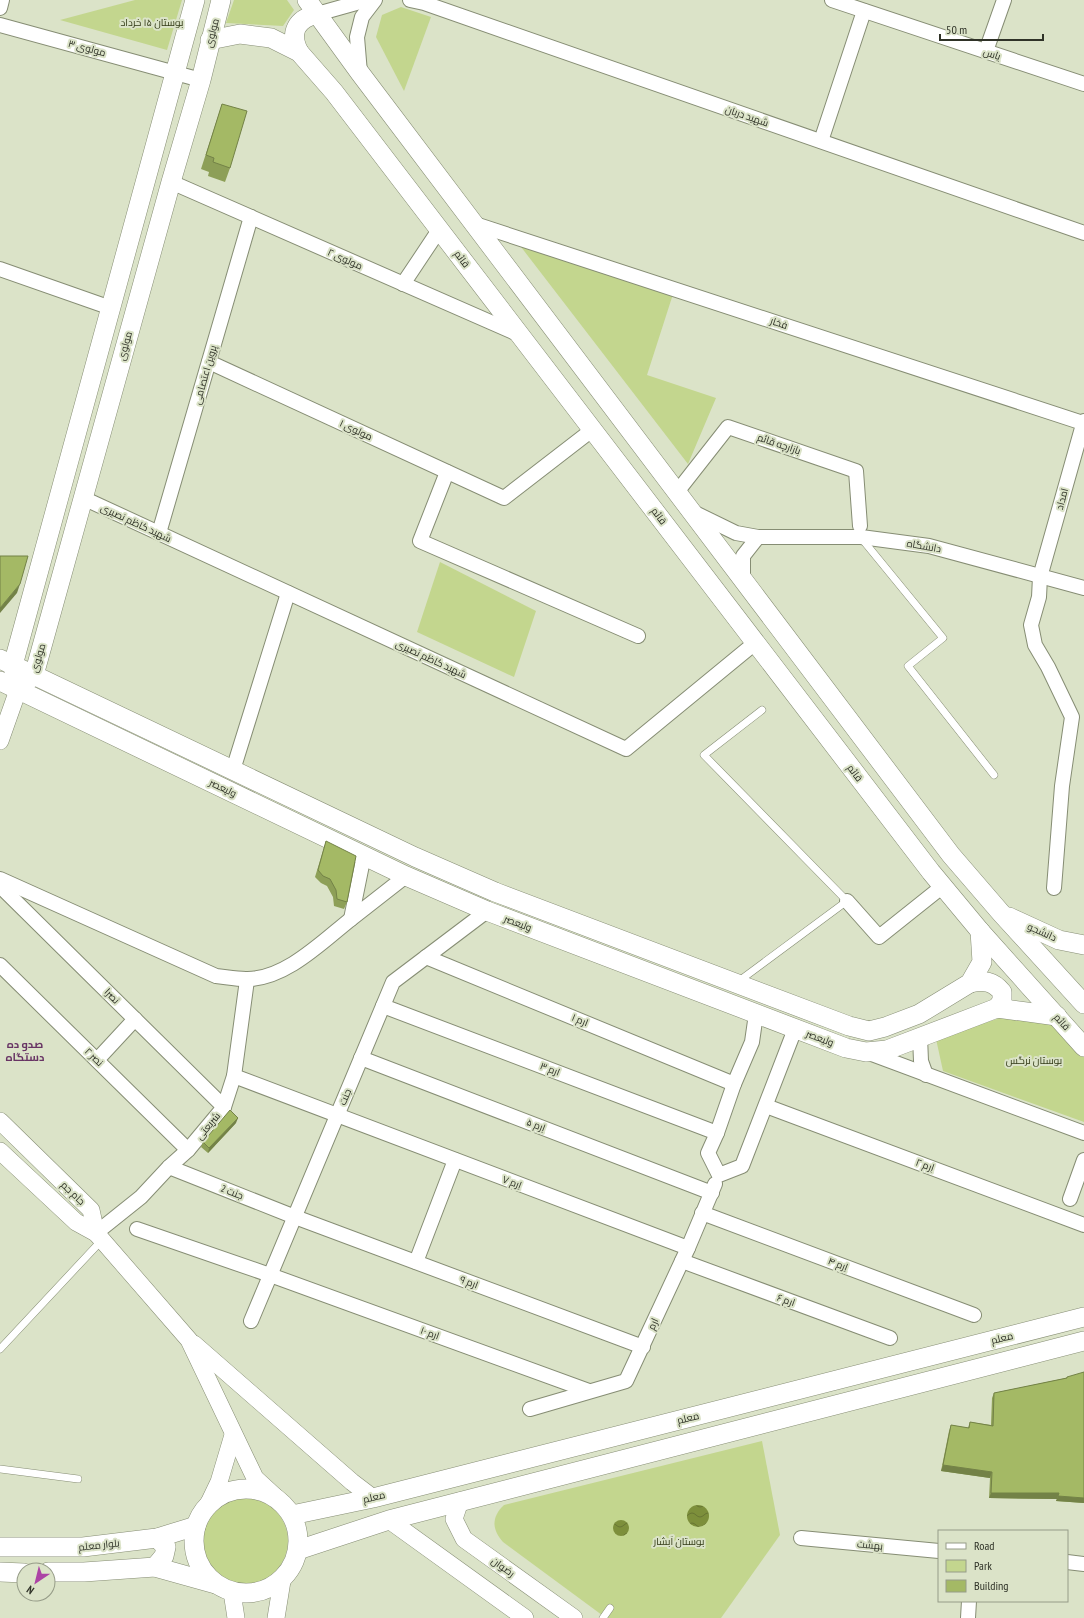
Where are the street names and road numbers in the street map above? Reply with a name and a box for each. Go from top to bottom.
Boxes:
street label: مولوی [202,17,222,49]
street label: مولوی ۳ [67,37,107,59]
street label: یاس [981,45,1003,63]
street label: شهید دربان [724,103,770,129]
street label: مولوی ۲ [325,246,365,272]
street label: قائم [451,248,473,271]
street label: فخار [768,314,789,332]
street label: مولوی [115,330,135,362]
street label: پروین اعتصامی [190,343,220,406]
street label: مولوی ۱ [337,417,375,443]
street label: بازارچه قائم [755,430,803,458]
street label: امداد [1053,487,1071,511]
street label: شهید کاظم نصیری [98,501,174,546]
street label: قائم [648,505,670,528]
street label: دانشگاه [906,537,942,555]
street label: شهید کاظم نصیری [393,637,469,682]
street label: مولوی [27,642,49,674]
street label: قائم [844,762,866,785]
street label: ولیعصر [206,775,239,800]
street label: ولیعصر [501,911,534,934]
street label: دانشجو [1025,920,1059,944]
street label: نصرا [102,986,122,1006]
street label: ارم ۱ [569,1011,590,1030]
street label: قائم [1050,1011,1073,1034]
street label: ولیعصر [803,1026,836,1049]
street label: نصر ۲ [82,1045,106,1069]
street label: ارم ۳ [538,1059,562,1080]
street label: جنت [336,1087,354,1107]
street label: شریعتی [193,1110,223,1142]
street label: اِرم ۵ [524,1115,548,1136]
street label: اِرم ۲ [914,1156,937,1175]
street label: اِرم ۷ [500,1172,524,1193]
street label: جام جم [57,1178,88,1208]
street label: جنت 2 [219,1182,245,1202]
street label: اِرم ۴ [826,1254,850,1275]
street label: ارم ۹ [457,1273,480,1292]
street label: ارم ۶ [775,1291,797,1310]
street label: ارم [645,1316,662,1332]
street label: ارم ۱۰ [418,1324,441,1343]
street label: معلم [990,1329,1015,1348]
street label: معلم [676,1409,701,1428]
street label: معلم [362,1488,387,1507]
street label: بلوار معلم [78,1536,120,1555]
street label: بهشت [856,1537,884,1553]
street label: رضوان [489,1554,517,1580]

